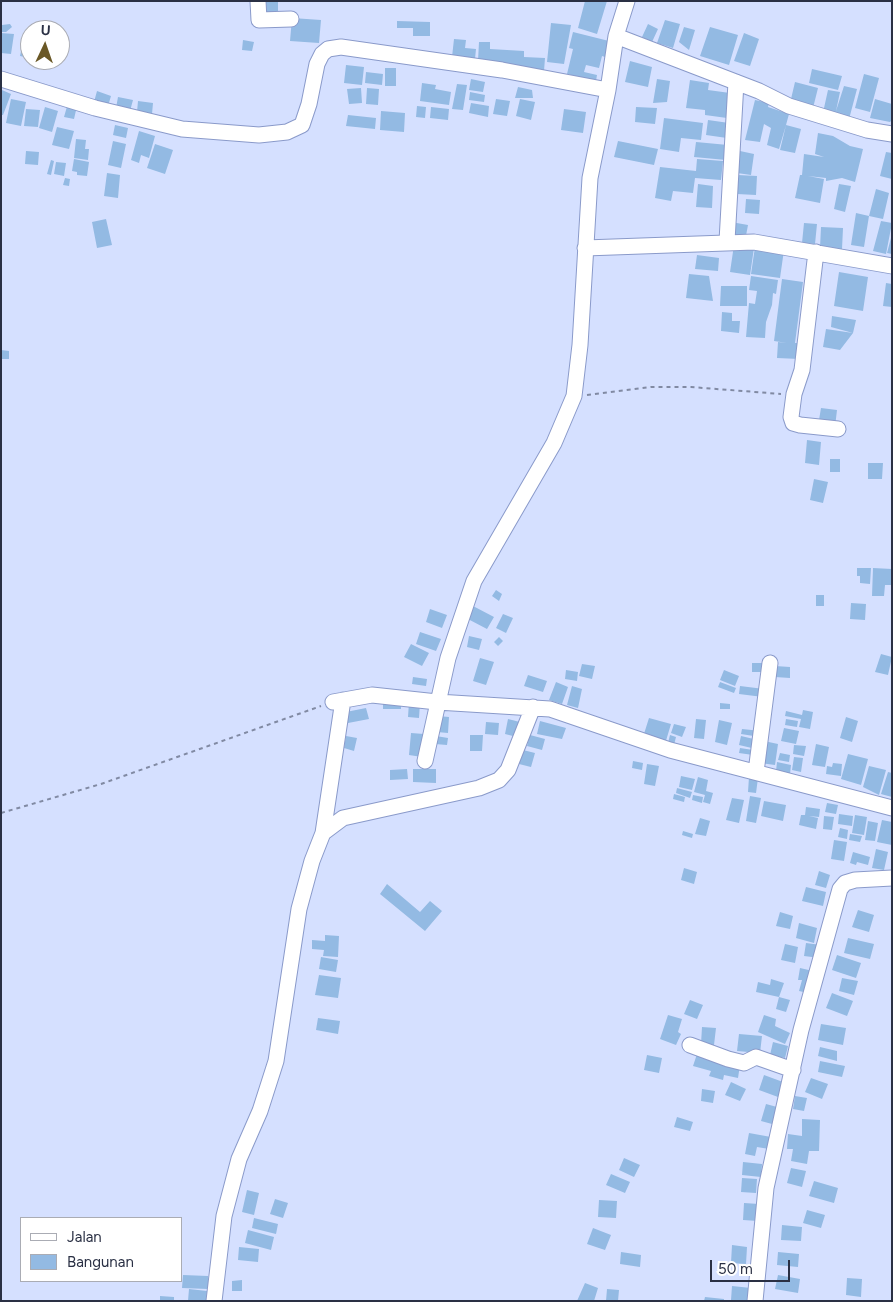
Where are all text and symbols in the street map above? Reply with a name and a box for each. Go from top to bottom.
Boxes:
north arrow [20,20,70,70]
text: U [40,22,51,39]
legend [20,1217,182,1282]
text: Jalan [67,1228,102,1246]
scale bar [713,1250,793,1282]
text: Bangunan [67,1253,134,1271]
text: 50 m [718,1260,753,1278]

